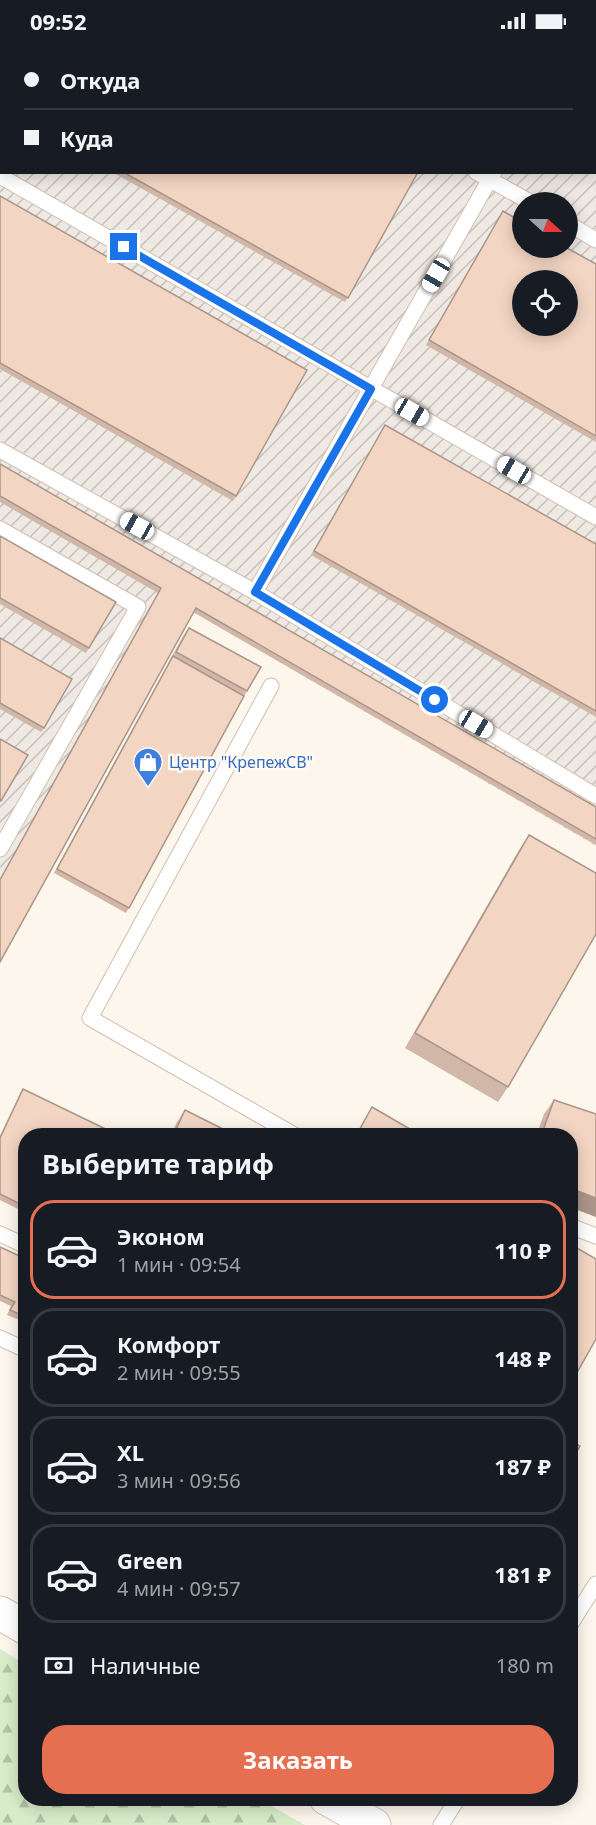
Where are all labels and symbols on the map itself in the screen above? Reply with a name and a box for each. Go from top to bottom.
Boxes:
north arrow [512,192,578,258]
route end [110,233,137,260]
car [419,255,453,295]
car [392,395,432,429]
car [494,453,534,487]
car [117,509,157,543]
route start [421,686,448,713]
car [456,707,496,741]
shop icon: Центр "КрепежСВ" [132,746,164,788]
place label: Центр "КрепежСВ" [169,751,313,773]

